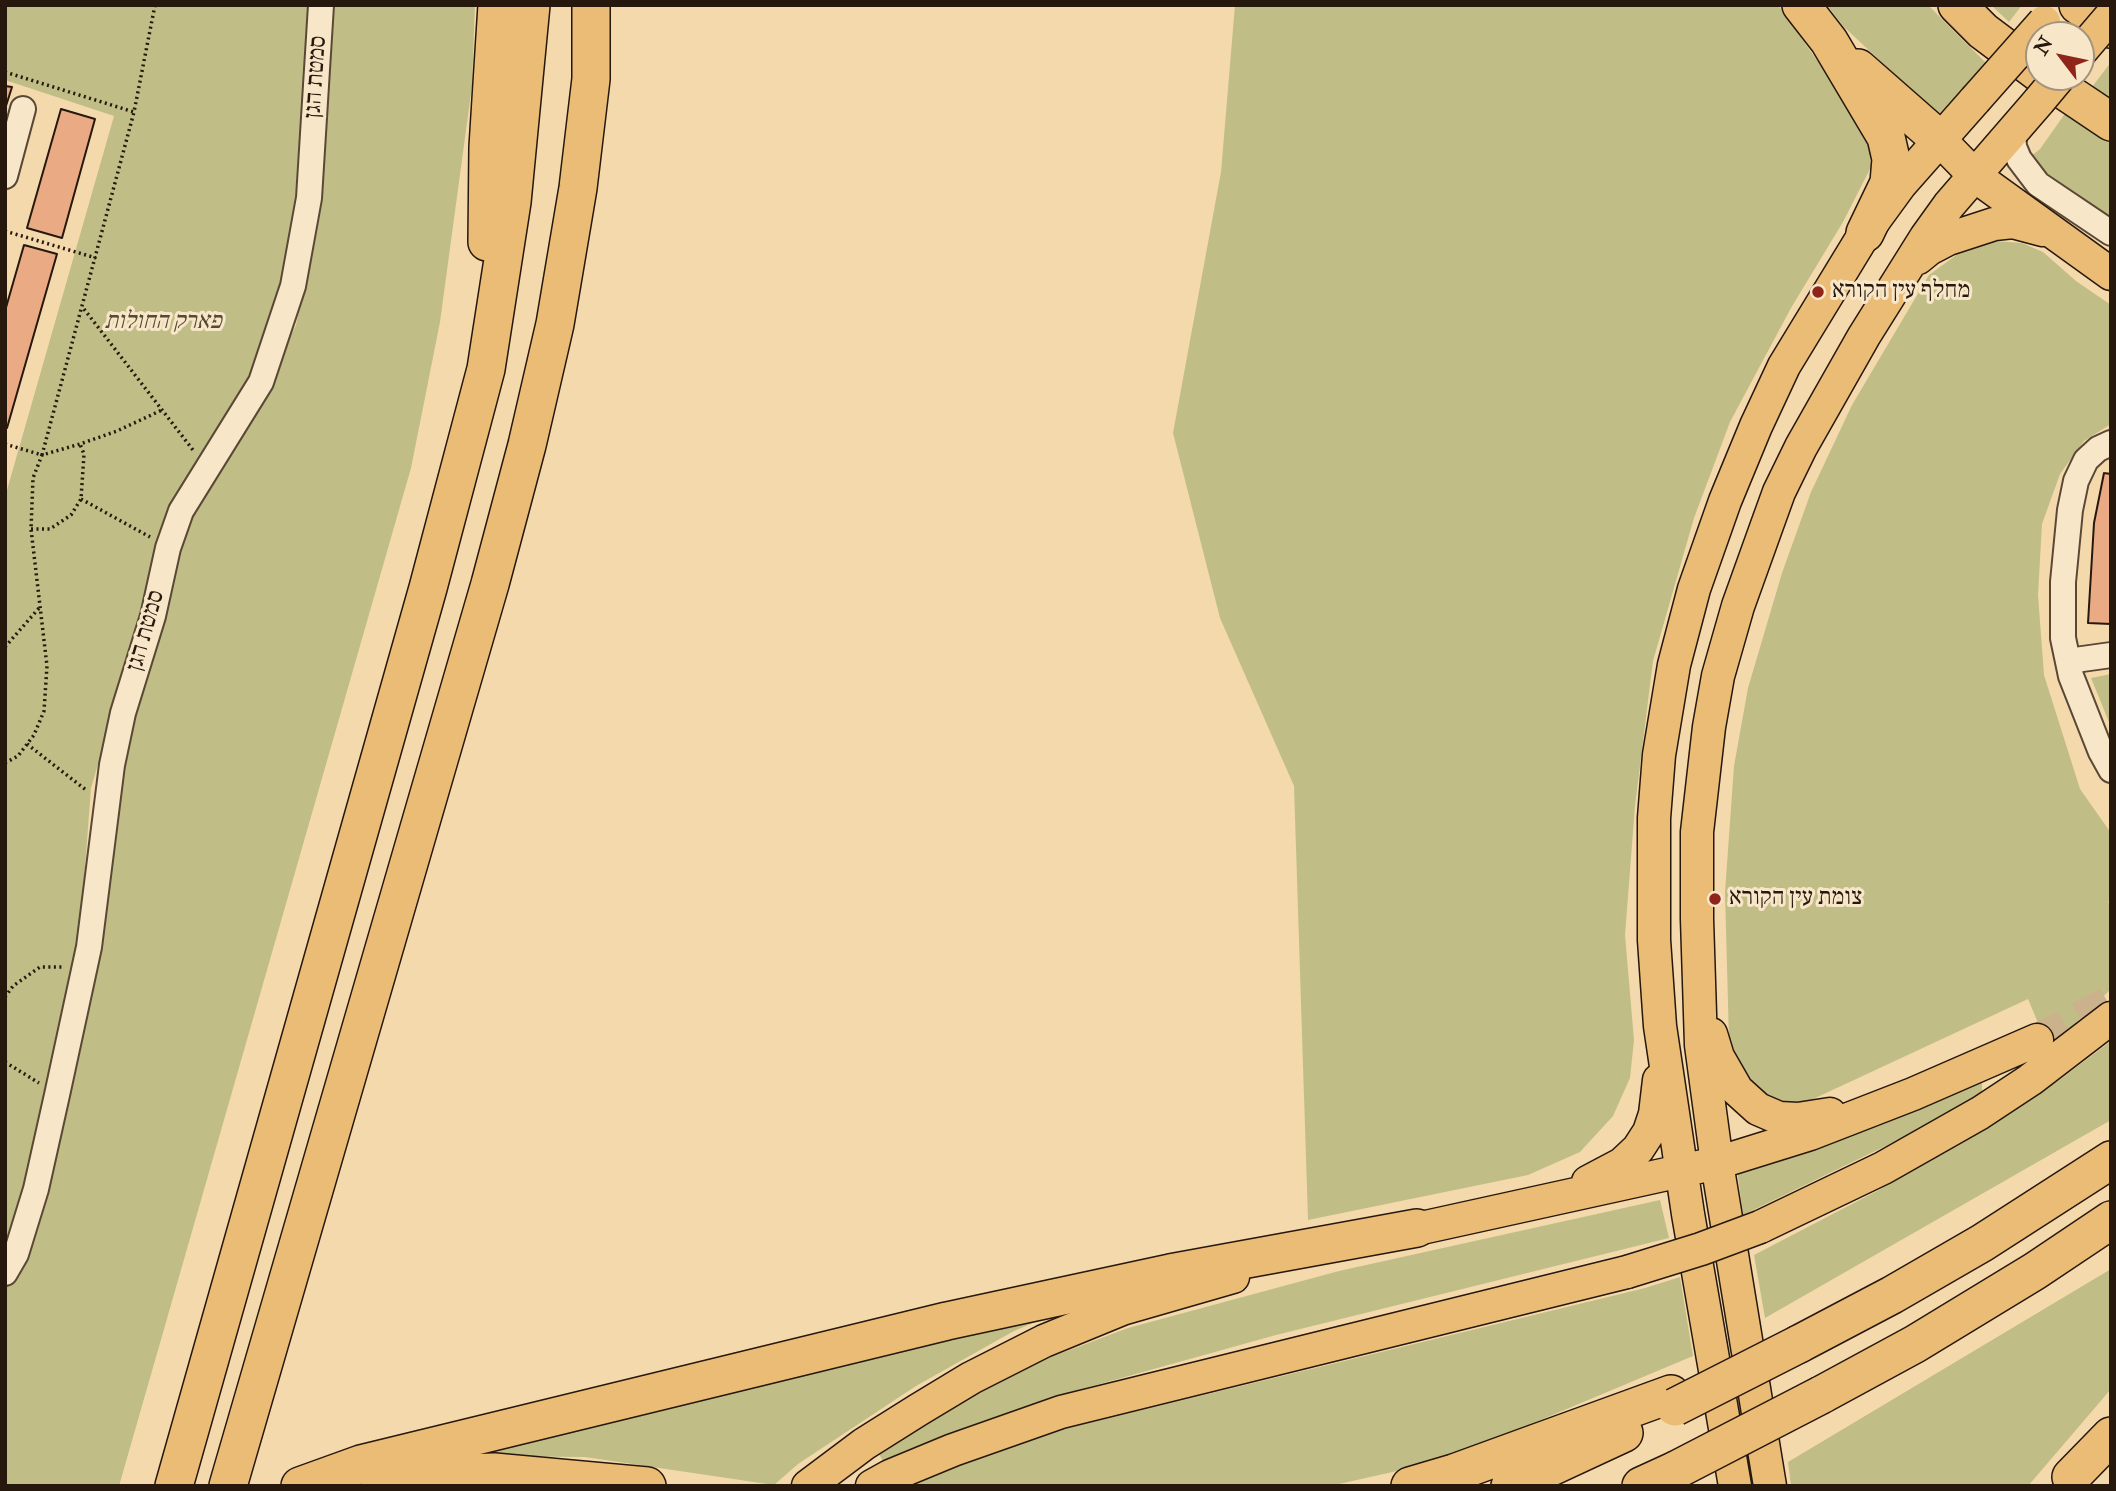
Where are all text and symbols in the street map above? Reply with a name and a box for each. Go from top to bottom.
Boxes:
north arrow [2025,21,2095,91]
text: N [2029,32,2059,60]
street label: סמטת הגן [300,35,334,119]
place label: מחלף עין הקורא [1832,278,1970,306]
marker: מחלף עין הקורא [1810,284,1826,300]
park label: פארק החולות [104,309,222,337]
street label: סמטת הגן [122,587,172,675]
place label: צומת עין הקורא [1729,885,1863,913]
marker: צומת עין הקורא [1707,891,1723,907]

